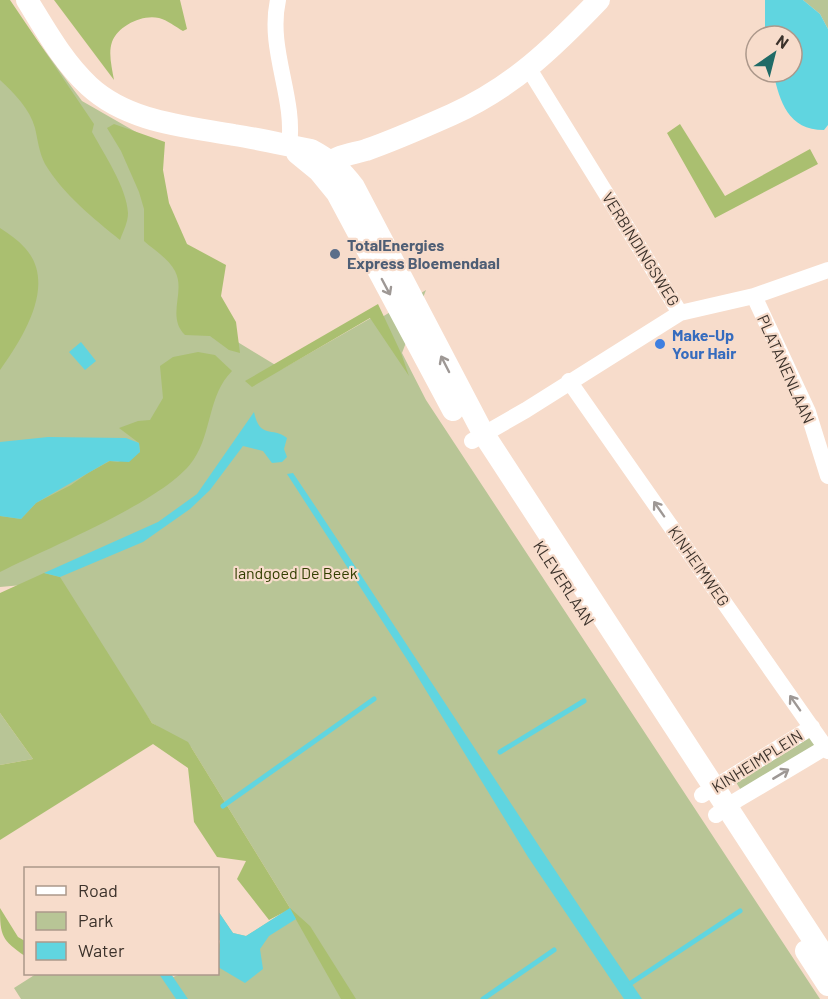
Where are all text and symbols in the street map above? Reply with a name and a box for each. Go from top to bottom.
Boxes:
north arrow [744,24,804,84]
text: N [773,30,793,52]
street label: VERBINDINGSWEG [599,188,684,309]
place label: TotalEnergies Express Bloemendaal [347,235,500,272]
marker: TotalEnergies Express Bloemendaal [328,247,342,261]
one-way arrow [380,278,392,296]
street label: PLATANENLAAN [754,312,819,426]
place label: Make-Up Your Hair [672,325,736,362]
marker: Make-Up Your Hair [653,337,667,351]
one-way arrow [439,356,451,374]
one-way arrow [652,501,665,517]
street label: KINHEIMWEG [665,522,734,610]
street label: KLEVERLAAN [530,537,599,629]
park label: landgoed De Beek [234,563,358,582]
one-way arrow [789,695,801,711]
street label: KINHEIMPLEIN [708,725,806,796]
one-way arrow [772,767,789,779]
legend [24,867,219,975]
text: Road [78,879,118,901]
text: Park [78,909,113,931]
text: Water [78,939,125,961]

